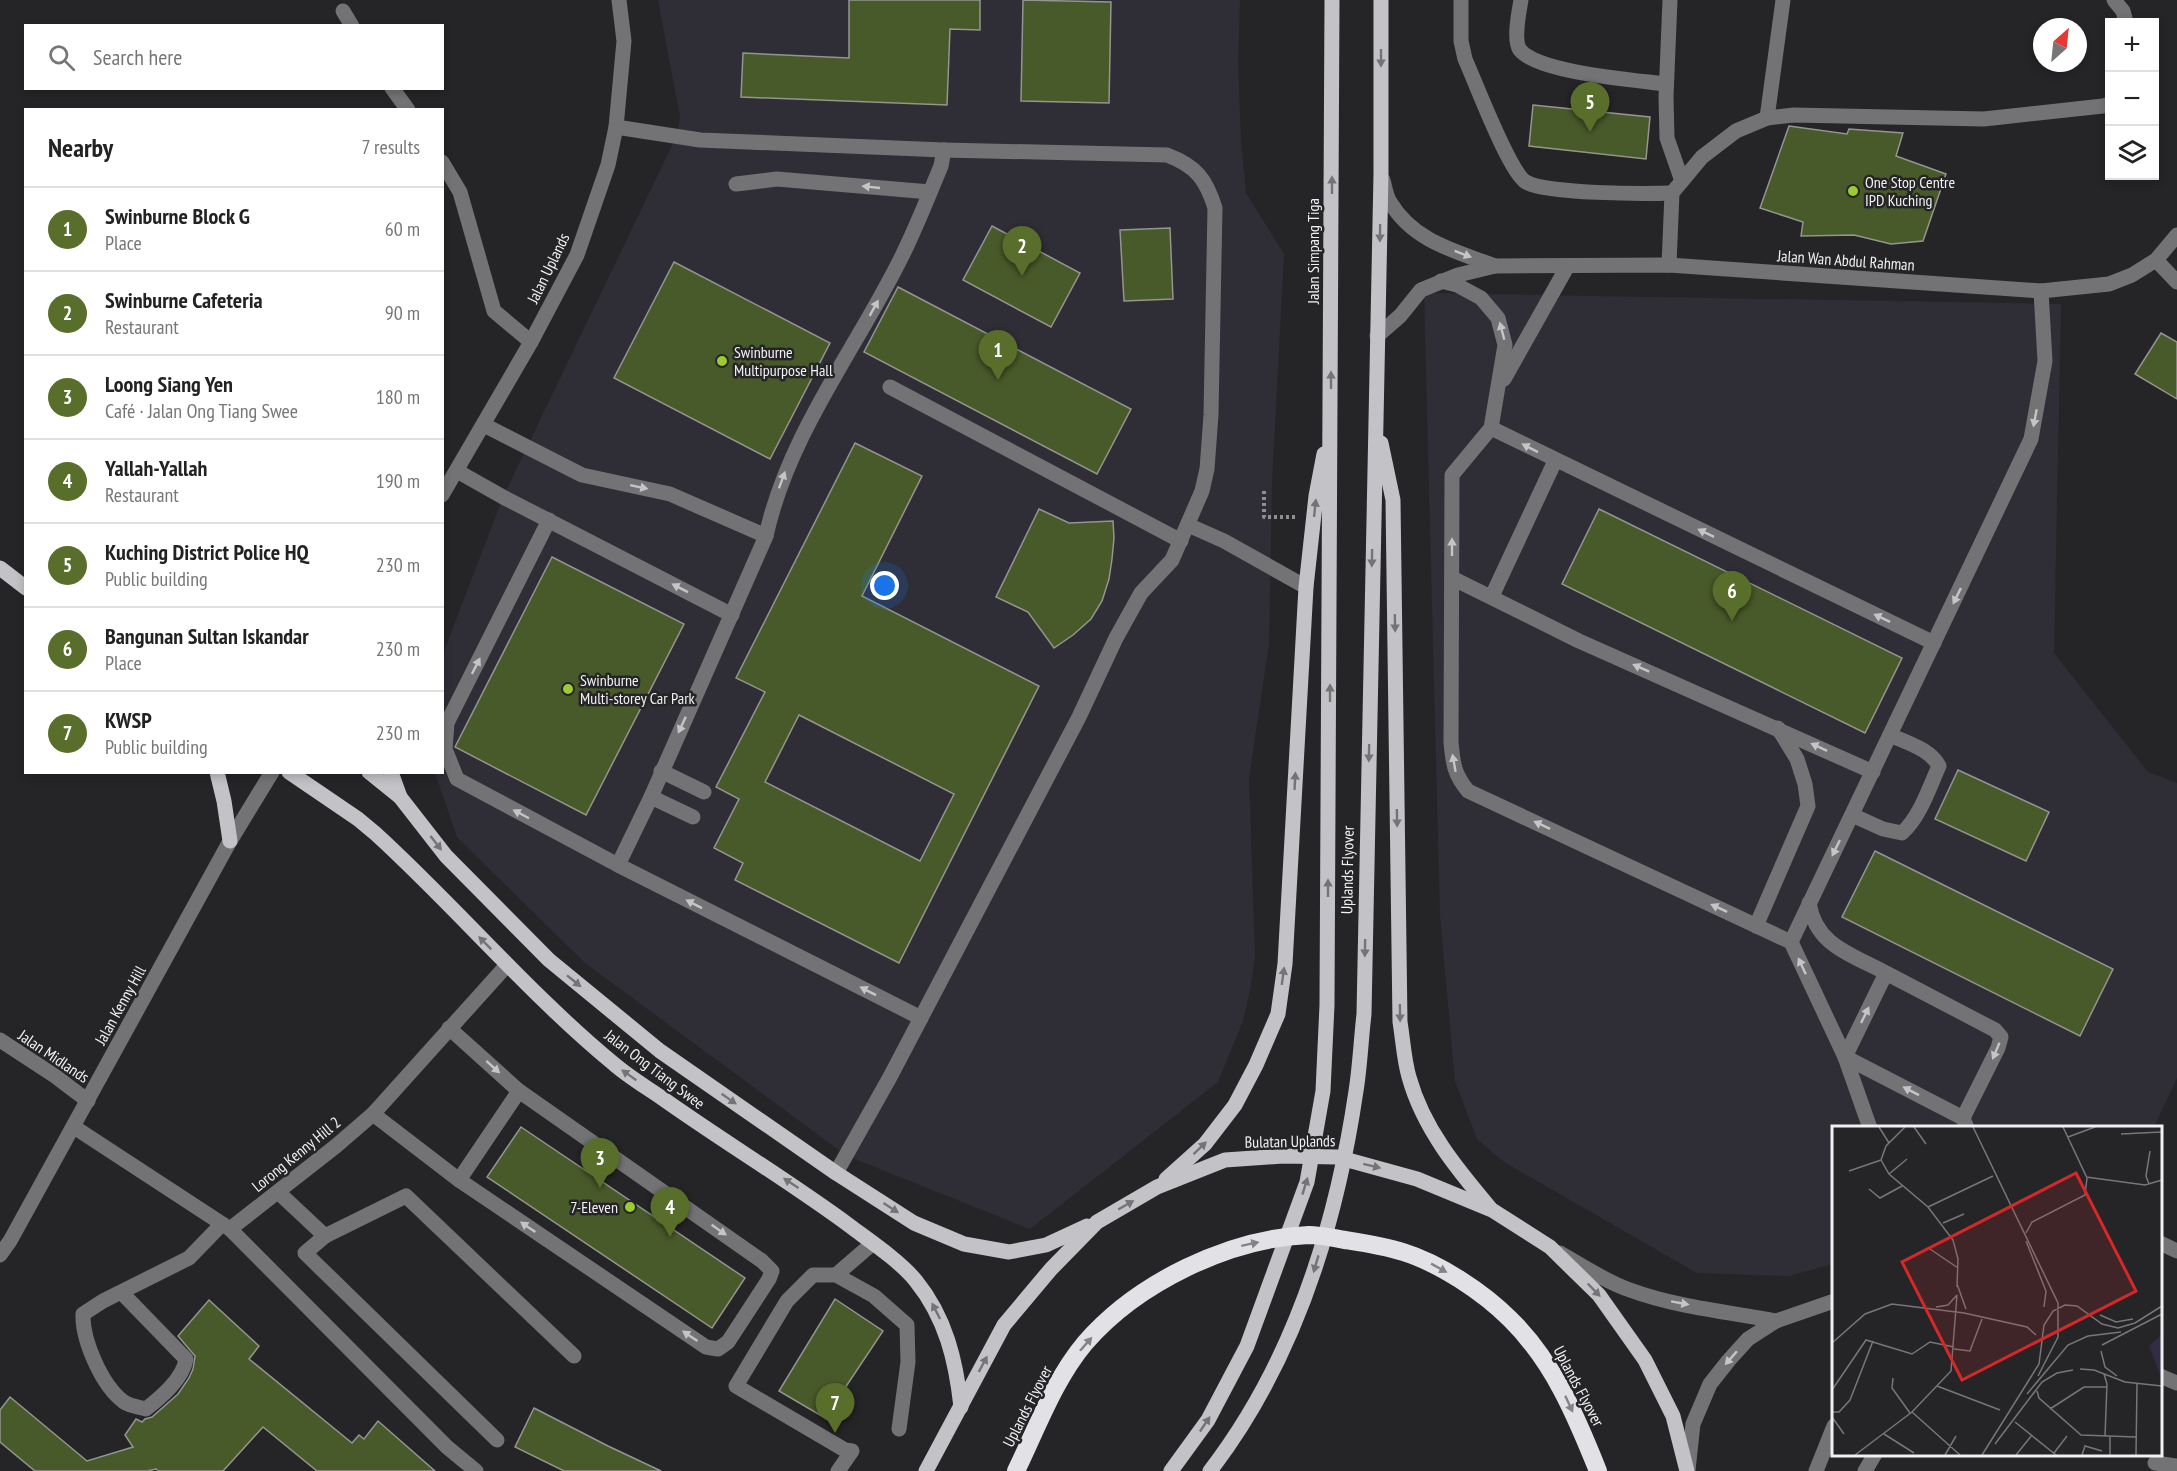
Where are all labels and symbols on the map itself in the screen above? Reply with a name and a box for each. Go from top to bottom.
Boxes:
north arrow [2033,18,2087,72]
one-way arrow [1376,49,1386,68]
pin: 5 [1570,82,1610,132]
place label: One Stop Centre IPD Kuching [1865,172,1955,210]
one-way arrow [1327,176,1337,195]
one-way arrow [862,182,881,191]
marker: One Stop Centre IPD Kuching [1846,184,1860,198]
street label: Jalan Simpang Tiga [1303,198,1323,305]
one-way arrow [1375,223,1385,242]
pin: 2 [1002,226,1042,276]
street label: Jalan Uplands [522,230,574,307]
street label: Jalan Wan Abdul Rahman [1776,245,1915,275]
one-way arrow [1455,250,1473,260]
one-way arrow [869,299,879,316]
one-way arrow [1497,322,1506,340]
pin: 1 [978,330,1018,380]
place label: Swinburne Multipurpose Hall [734,342,833,380]
marker: Swinburne Multipurpose Hall [715,354,729,368]
one-way arrow [1326,371,1336,390]
one-way arrow [2030,409,2040,428]
one-way arrow [1522,444,1539,453]
one-way arrow [778,471,788,489]
one-way arrow [630,483,649,492]
one-way arrow [1310,498,1320,517]
one-way arrow [1697,529,1715,539]
one-way arrow [1447,538,1457,557]
one-way arrow [1368,549,1377,568]
your location [870,571,899,600]
pin: 6 [1712,572,1752,621]
one-way arrow [672,583,689,593]
one-way arrow [1952,588,1961,605]
one-way arrow [1390,613,1399,632]
one-way arrow [1873,613,1890,622]
one-way arrow [471,658,480,675]
one-way arrow [1632,663,1650,672]
place label: Swinburne Multi-storey Car Park [580,670,696,708]
marker: Swinburne Multi-storey Car Park [561,682,575,696]
one-way arrow [1325,684,1335,703]
one-way arrow [677,717,686,734]
one-way arrow [1811,743,1828,752]
one-way arrow [1364,744,1373,763]
one-way arrow [1449,753,1458,772]
one-way arrow [1291,771,1300,790]
one-way arrow [1392,808,1402,827]
one-way arrow [513,809,530,819]
one-way arrow [1534,821,1551,830]
street label: Uplands Flyover [1336,825,1358,914]
one-way arrow [430,836,442,851]
one-way arrow [1831,839,1841,856]
one-way arrow [1323,879,1333,898]
one-way arrow [686,899,703,908]
one-way arrow [1710,904,1727,913]
one-way arrow [479,937,493,951]
one-way arrow [1360,938,1370,957]
one-way arrow [1797,957,1806,974]
street label: Jalan Kenny Hill [90,962,150,1049]
one-way arrow [1279,966,1288,985]
one-way arrow [566,974,581,987]
one-way arrow [860,987,877,996]
one-way arrow [1395,1003,1405,1022]
one-way arrow [1860,1006,1870,1023]
street label: Jalan Ong Tiang Swee [600,1024,709,1113]
street label: Jalan Midlands [14,1025,93,1087]
one-way arrow [1991,1043,2001,1061]
one-way arrow [485,1060,500,1074]
one-way arrow [621,1069,637,1081]
one-way arrow [1902,1086,1919,1095]
one-way arrow [721,1093,737,1105]
street label: Lorong Kenny Hill 2 [248,1112,344,1196]
inset map [1832,1126,2162,1456]
street label: Bulatan Uplands [1245,1130,1335,1152]
pin: 3 [580,1138,620,1188]
one-way arrow [1193,1141,1208,1155]
one-way arrow [1363,1161,1382,1171]
one-way arrow [1301,1177,1310,1195]
one-way arrow [783,1178,799,1189]
pin: 4 [650,1188,690,1237]
place label: 7-Eleven [570,1197,618,1217]
marker: 7-Eleven [623,1200,637,1214]
one-way arrow [1118,1200,1134,1211]
one-way arrow [883,1202,899,1213]
one-way arrow [521,1221,537,1233]
one-way arrow [710,1224,726,1236]
one-way arrow [1241,1239,1260,1248]
one-way arrow [1311,1255,1320,1273]
one-way arrow [1431,1263,1448,1273]
one-way arrow [1586,1283,1600,1297]
one-way arrow [1670,1299,1689,1308]
one-way arrow [931,1302,941,1319]
one-way arrow [682,1330,698,1342]
one-way arrow [1080,1336,1093,1352]
street label: Uplands Flyover [1549,1342,1609,1430]
one-way arrow [1725,1350,1738,1365]
one-way arrow [978,1355,988,1373]
street label: Uplands Flyover [998,1361,1056,1450]
pin: 7 [816,1384,854,1433]
one-way arrow [1565,1395,1575,1413]
one-way arrow [1199,1416,1211,1432]

